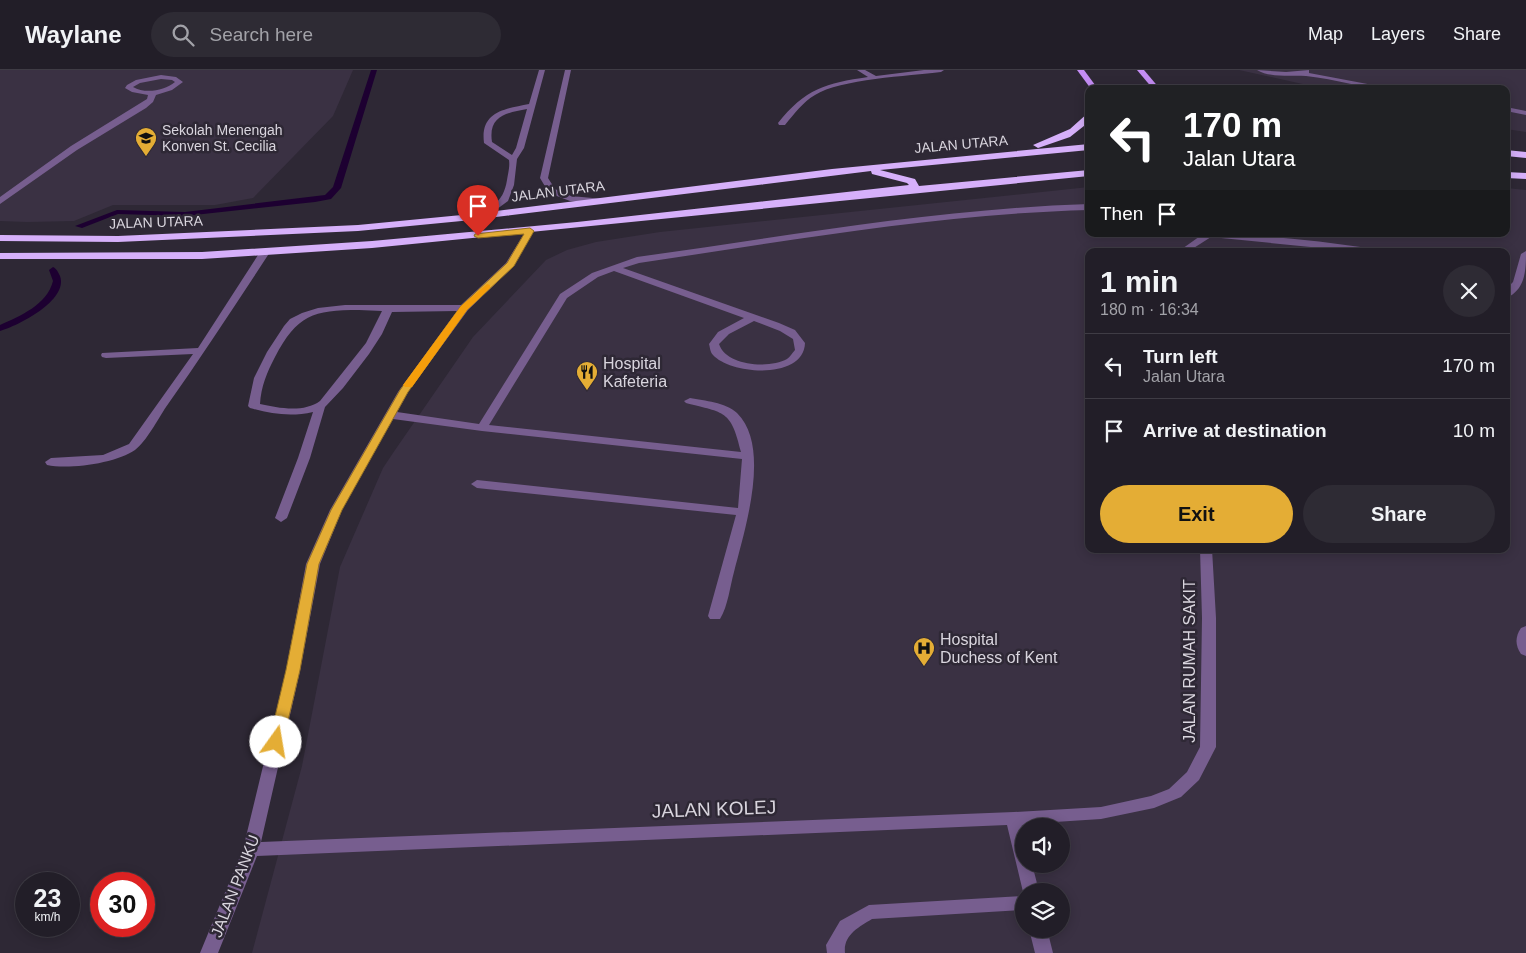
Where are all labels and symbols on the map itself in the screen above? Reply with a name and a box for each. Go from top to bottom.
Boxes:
place label: Sekolah Menengah Konven St. Cecilia [162,122,283,154]
school or university icon: Sekolah Menengah Konven St. Cecilia [134,126,158,157]
street label: JALAN UTARA [914,132,1009,156]
street label: JALAN UTARA [510,177,606,205]
pin [457,185,499,236]
street label: JALAN UTARA [109,212,204,232]
place label: Hospital Kafeteria [603,355,667,390]
restaurant icon: Hospital Kafeteria [575,360,599,391]
street label: JALAN RUMAH SAKIT [1181,579,1198,743]
place label: Hospital Duchess of Kent [940,631,1058,666]
hospital icon: Hospital Duchess of Kent [912,636,936,667]
position arrow [249,715,301,767]
street label: JALAN KOLEJ [651,796,777,822]
street label: JALAN PANKU [208,832,262,940]
speed limit sign: 30 [90,872,155,937]

